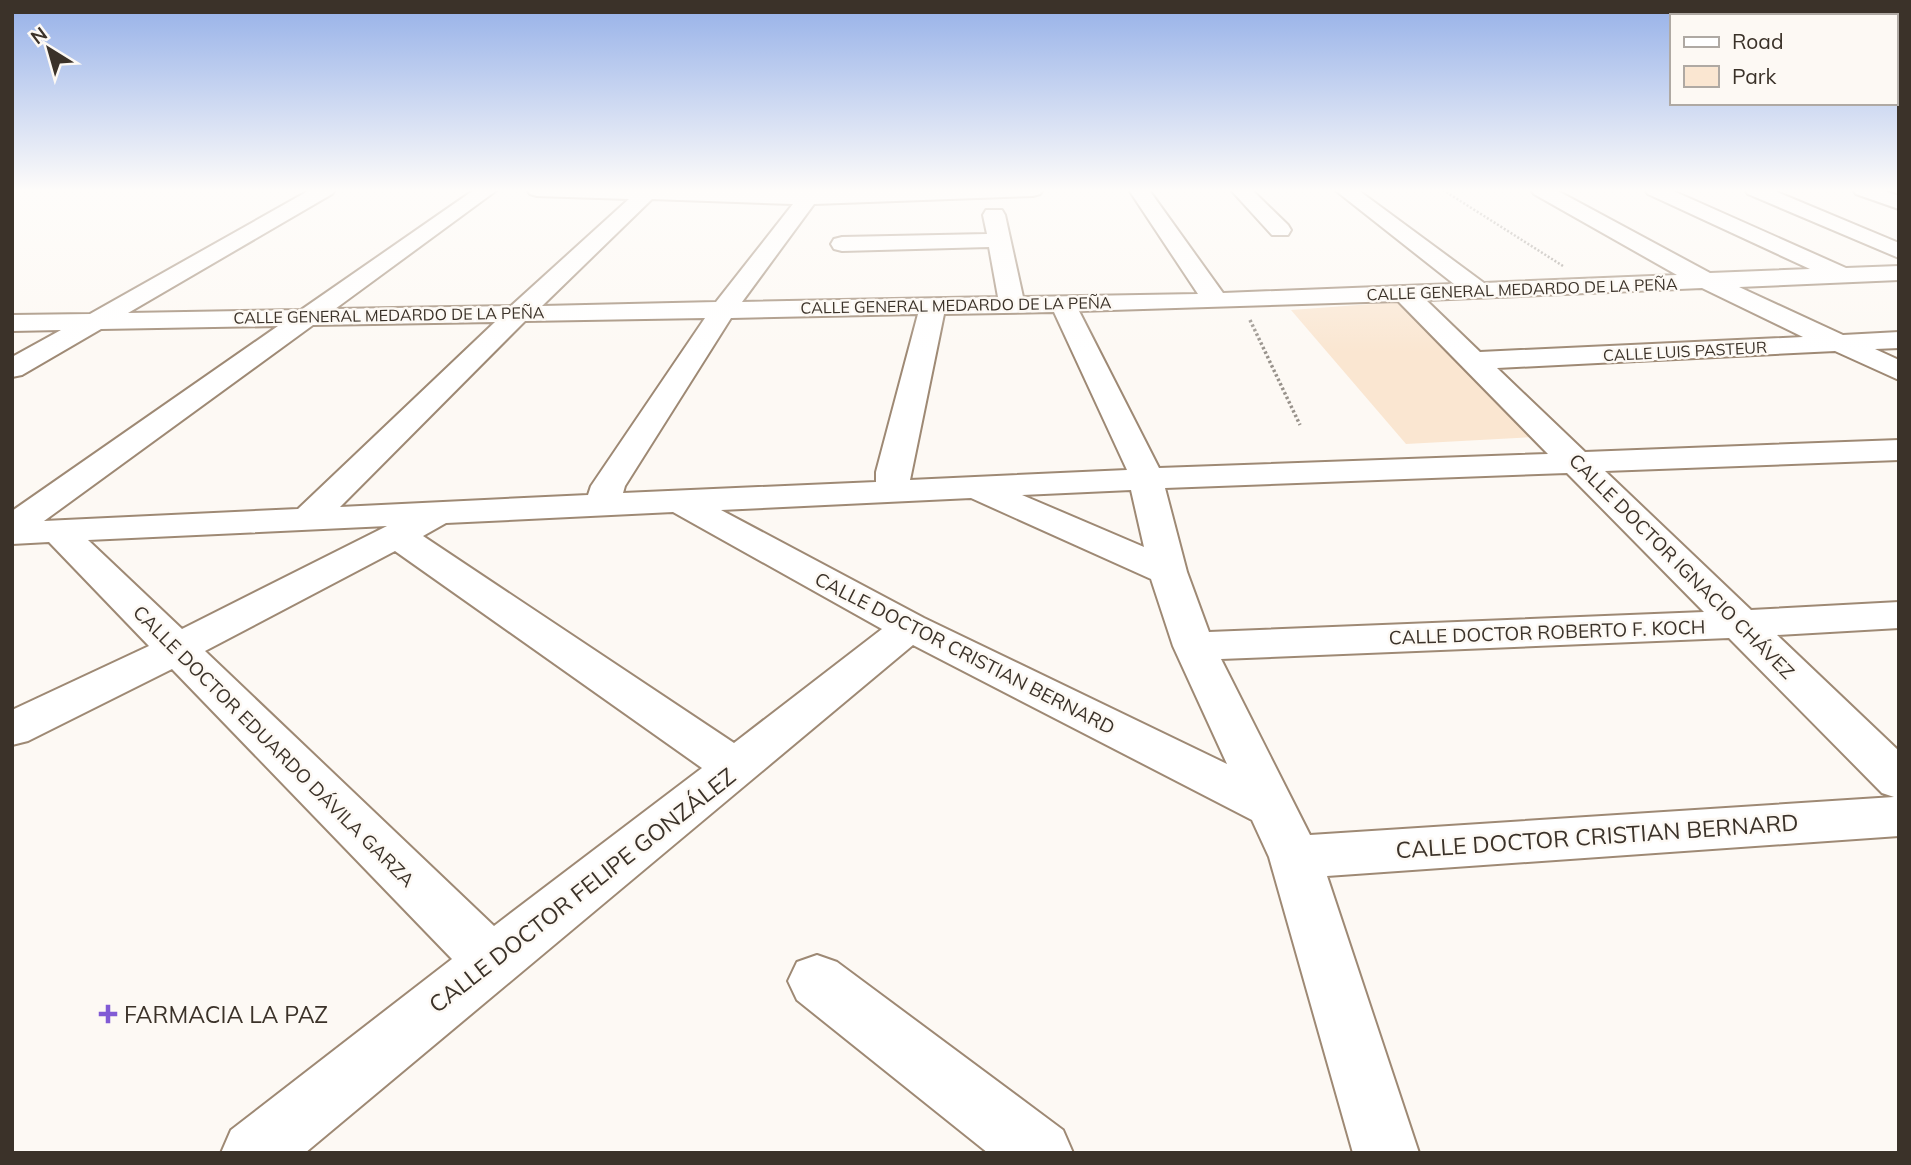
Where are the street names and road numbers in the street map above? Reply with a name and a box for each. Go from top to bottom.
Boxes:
street label: CALLE GENERAL MEDARDO DE LA PEÑA [1366,274,1678,304]
street label: CALLE GENERAL MEDARDO DE LA PEÑA [800,292,1112,318]
street label: CALLE GENERAL MEDARDO DE LA PEÑA [233,302,545,328]
street label: CALLE LUIS PASTEUR [1602,337,1768,365]
street label: CALLE DOCTOR IGNACIO CHÁVEZ [1564,448,1800,684]
street label: CALLE DOCTOR CRISTIAN BERNARD [811,567,1119,739]
street label: CALLE DOCTOR EDUARDO DÁVILA GARZA [128,600,420,892]
street label: CALLE DOCTOR ROBERTO F. KOCH [1388,614,1706,650]
street label: CALLE DOCTOR FELIPE GONZÁLEZ [423,761,741,1019]
street label: CALLE DOCTOR CRISTIAN BERNARD [1395,807,1799,865]

